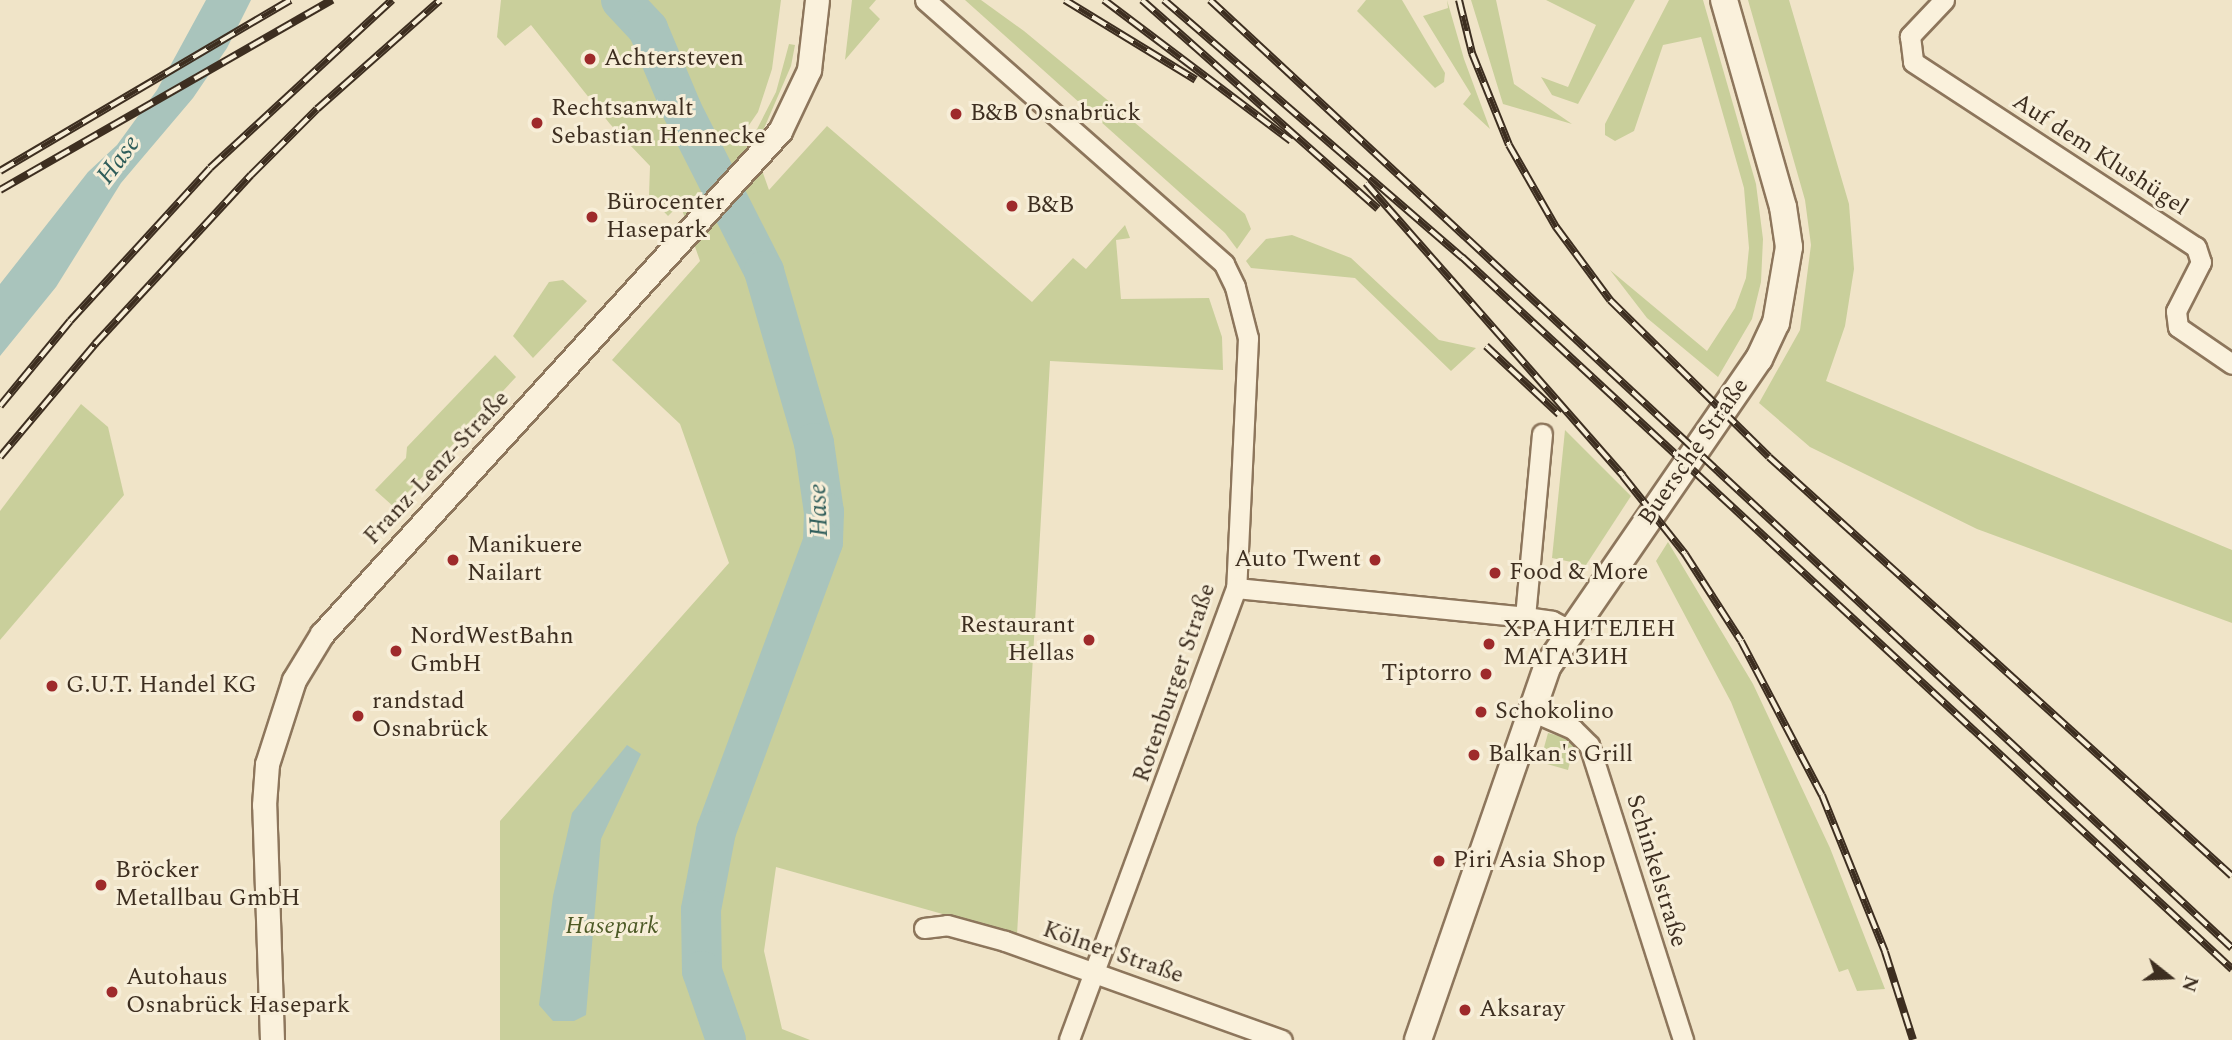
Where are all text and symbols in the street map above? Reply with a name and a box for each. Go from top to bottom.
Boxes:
place label: Achtersteven [604,45,744,73]
marker: Achtersteven [582,51,598,67]
street label: Auf dem Klushügel [2007,88,2193,222]
place label: Rechtsanwalt Sebastian Hennecke [551,95,766,151]
place label: B&B Osnabrück [970,100,1141,128]
marker: B&B Osnabrück [948,106,964,122]
marker: Rechtsanwalt Sebastian Hennecke [529,115,545,131]
water label: Hase [90,129,148,191]
place label: Bürocenter Hasepark [606,189,725,245]
place label: B&B [1026,192,1074,220]
marker: B&B [1004,198,1020,214]
marker: Bürocenter Hasepark [584,209,600,225]
street label: Buersche Straße [1633,373,1755,531]
street label: Franz-Lenz-Straße [358,385,516,551]
water label: Hase [802,483,836,537]
place label: Manikuere Nailart [467,532,582,588]
place label: Auto Twent [1234,546,1361,574]
marker: Manikuere Nailart [445,552,461,568]
marker: Auto Twent [1367,552,1383,568]
place label: Food & More [1509,559,1648,587]
marker: Food & More [1487,565,1503,581]
street label: Rotenburger Straße [1127,580,1223,786]
place label: Restaurant Hellas [960,612,1075,668]
place label: ХРАНИТЕЛЕН МАГАЗИН [1503,616,1676,672]
place label: NordWestBahn GmbH [410,623,574,679]
marker: Restaurant Hellas [1081,632,1097,648]
marker: ХРАНИТЕЛЕН МАГАЗИН [1481,636,1497,652]
marker: NordWestBahn GmbH [388,643,404,659]
place label: Tiptorro [1381,660,1472,688]
marker: Tiptorro [1478,666,1494,682]
place label: G.U.T. Handel KG [66,672,257,700]
marker: G.U.T. Handel KG [44,678,60,694]
place label: randstad Osnabrück [372,688,489,744]
place label: Schokolino [1495,698,1614,726]
marker: Schokolino [1473,704,1489,720]
marker: randstad Osnabrück [350,708,366,724]
place label: Balkan's Grill [1488,741,1633,769]
marker: Balkan's Grill [1466,747,1482,763]
street label: Schinkelstraße [1619,791,1693,951]
place label: Piri Asia Shop [1453,847,1606,875]
marker: Piri Asia Shop [1431,853,1447,869]
place label: Bröcker Metallbau GmbH [115,857,300,913]
marker: Bröcker Metallbau GmbH [93,877,109,893]
park label: Hasepark [566,913,658,941]
street label: Kölner Straße [1039,915,1187,991]
north arrow [2134,942,2204,1012]
place label: Autohaus Osnabrück Hasepark [126,964,350,1020]
text: N [2173,972,2206,995]
marker: Autohaus Osnabrück Hasepark [104,984,120,1000]
place label: Aksaray [1479,996,1565,1024]
marker: Aksaray [1457,1002,1473,1018]

